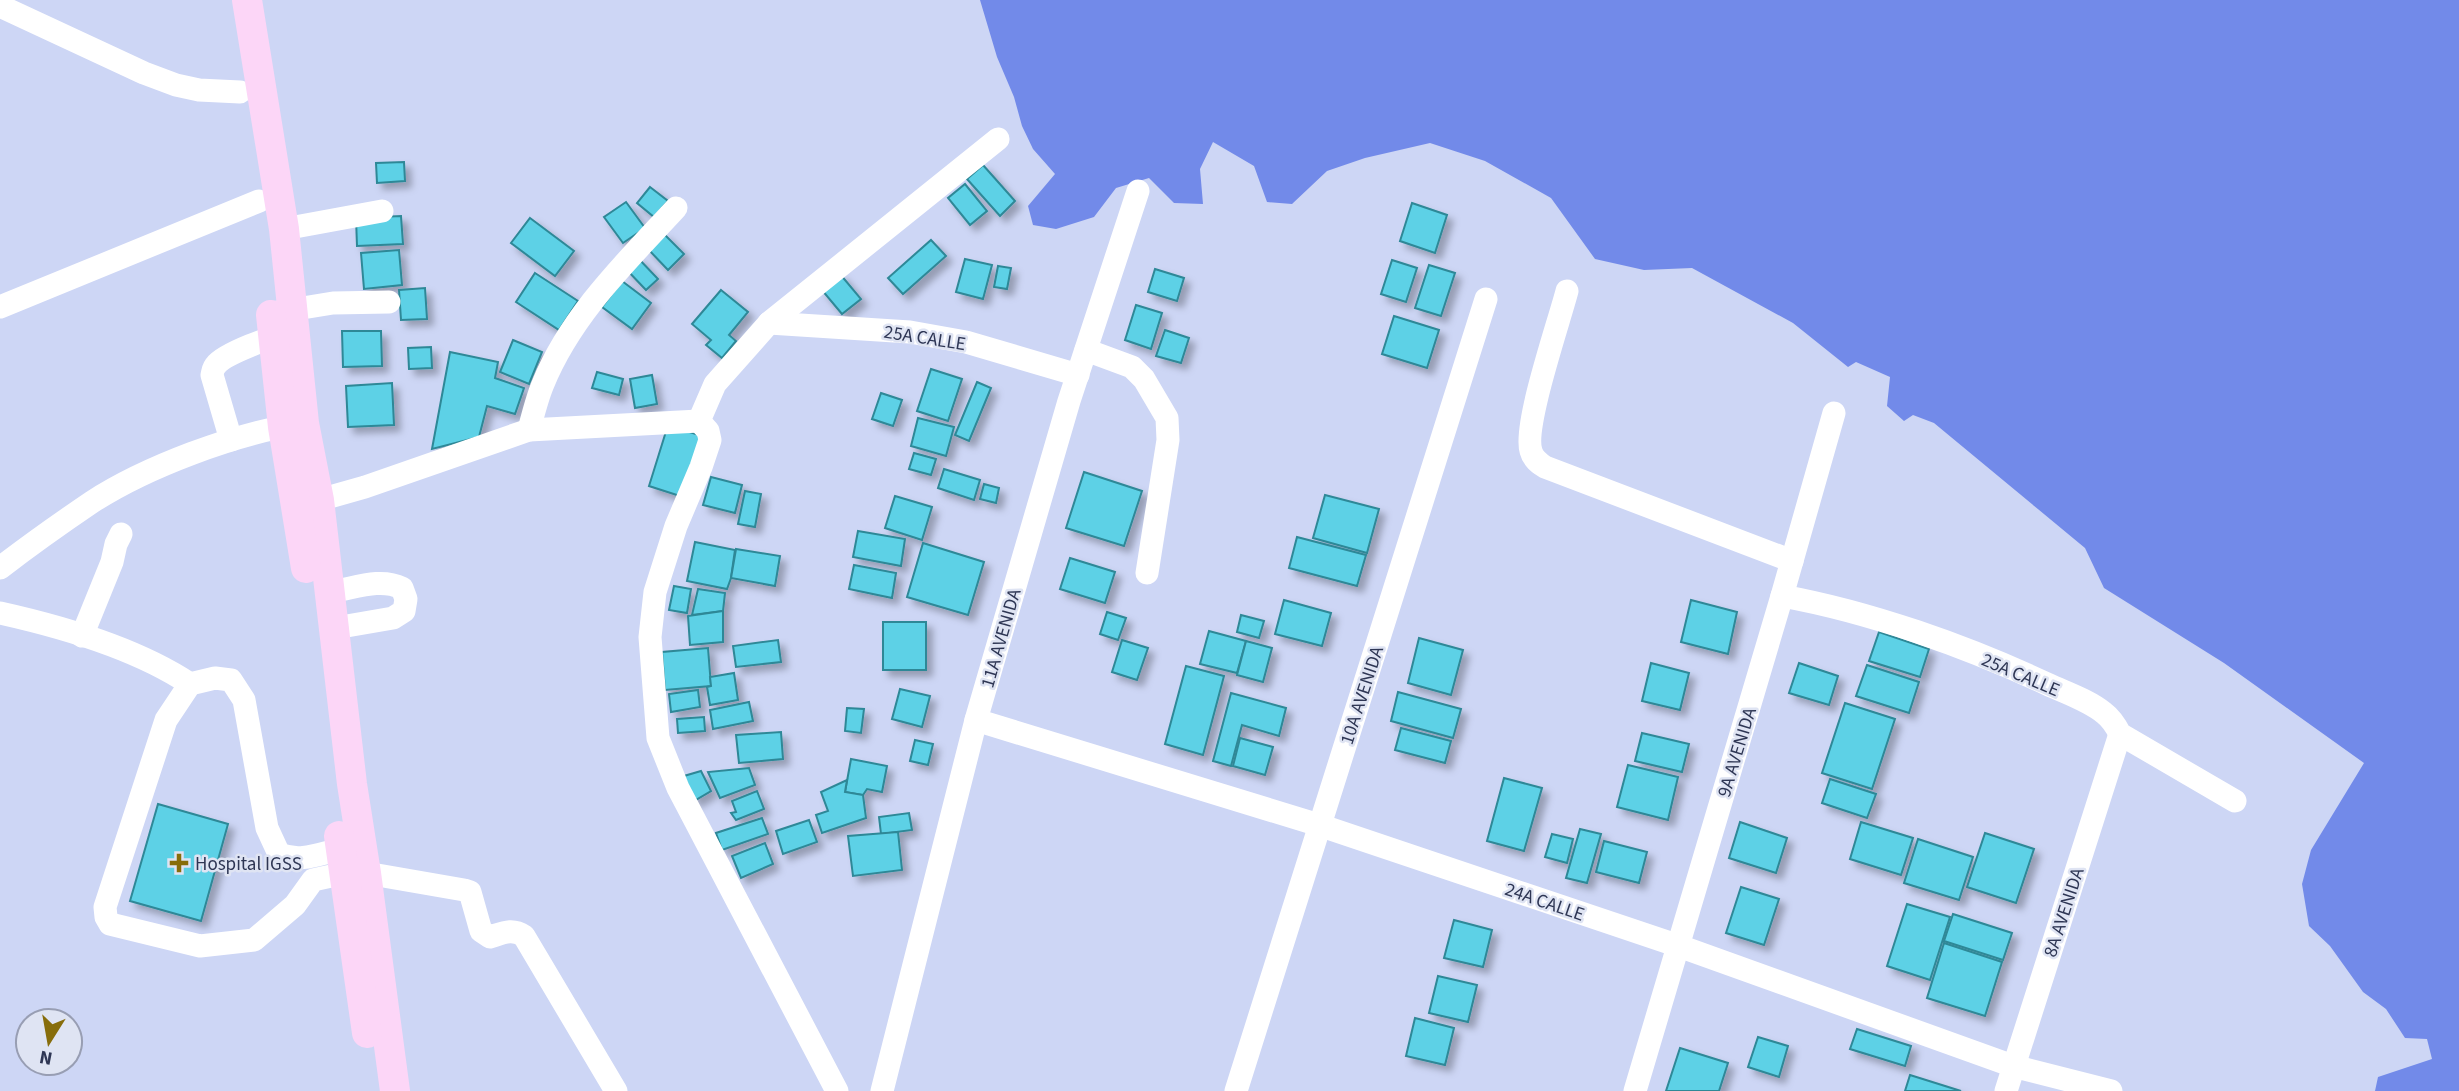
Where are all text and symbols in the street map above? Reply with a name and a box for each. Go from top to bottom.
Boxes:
street label: 25A CALLE [882,319,968,358]
street label: 11A AVENIDA [974,585,1029,691]
street label: 10A AVENIDA [1334,642,1391,748]
street label: 25A CALLE [1977,647,2064,704]
street label: 9A AVENIDA [1711,704,1764,801]
place label: Hospital IGSS [195,851,302,878]
marker: Hospital IGSS [169,853,189,873]
street label: 8A AVENIDA [2037,864,2092,961]
street label: 24A CALLE [1501,876,1588,929]
north arrow [14,1007,84,1077]
text: N [37,1043,55,1072]

